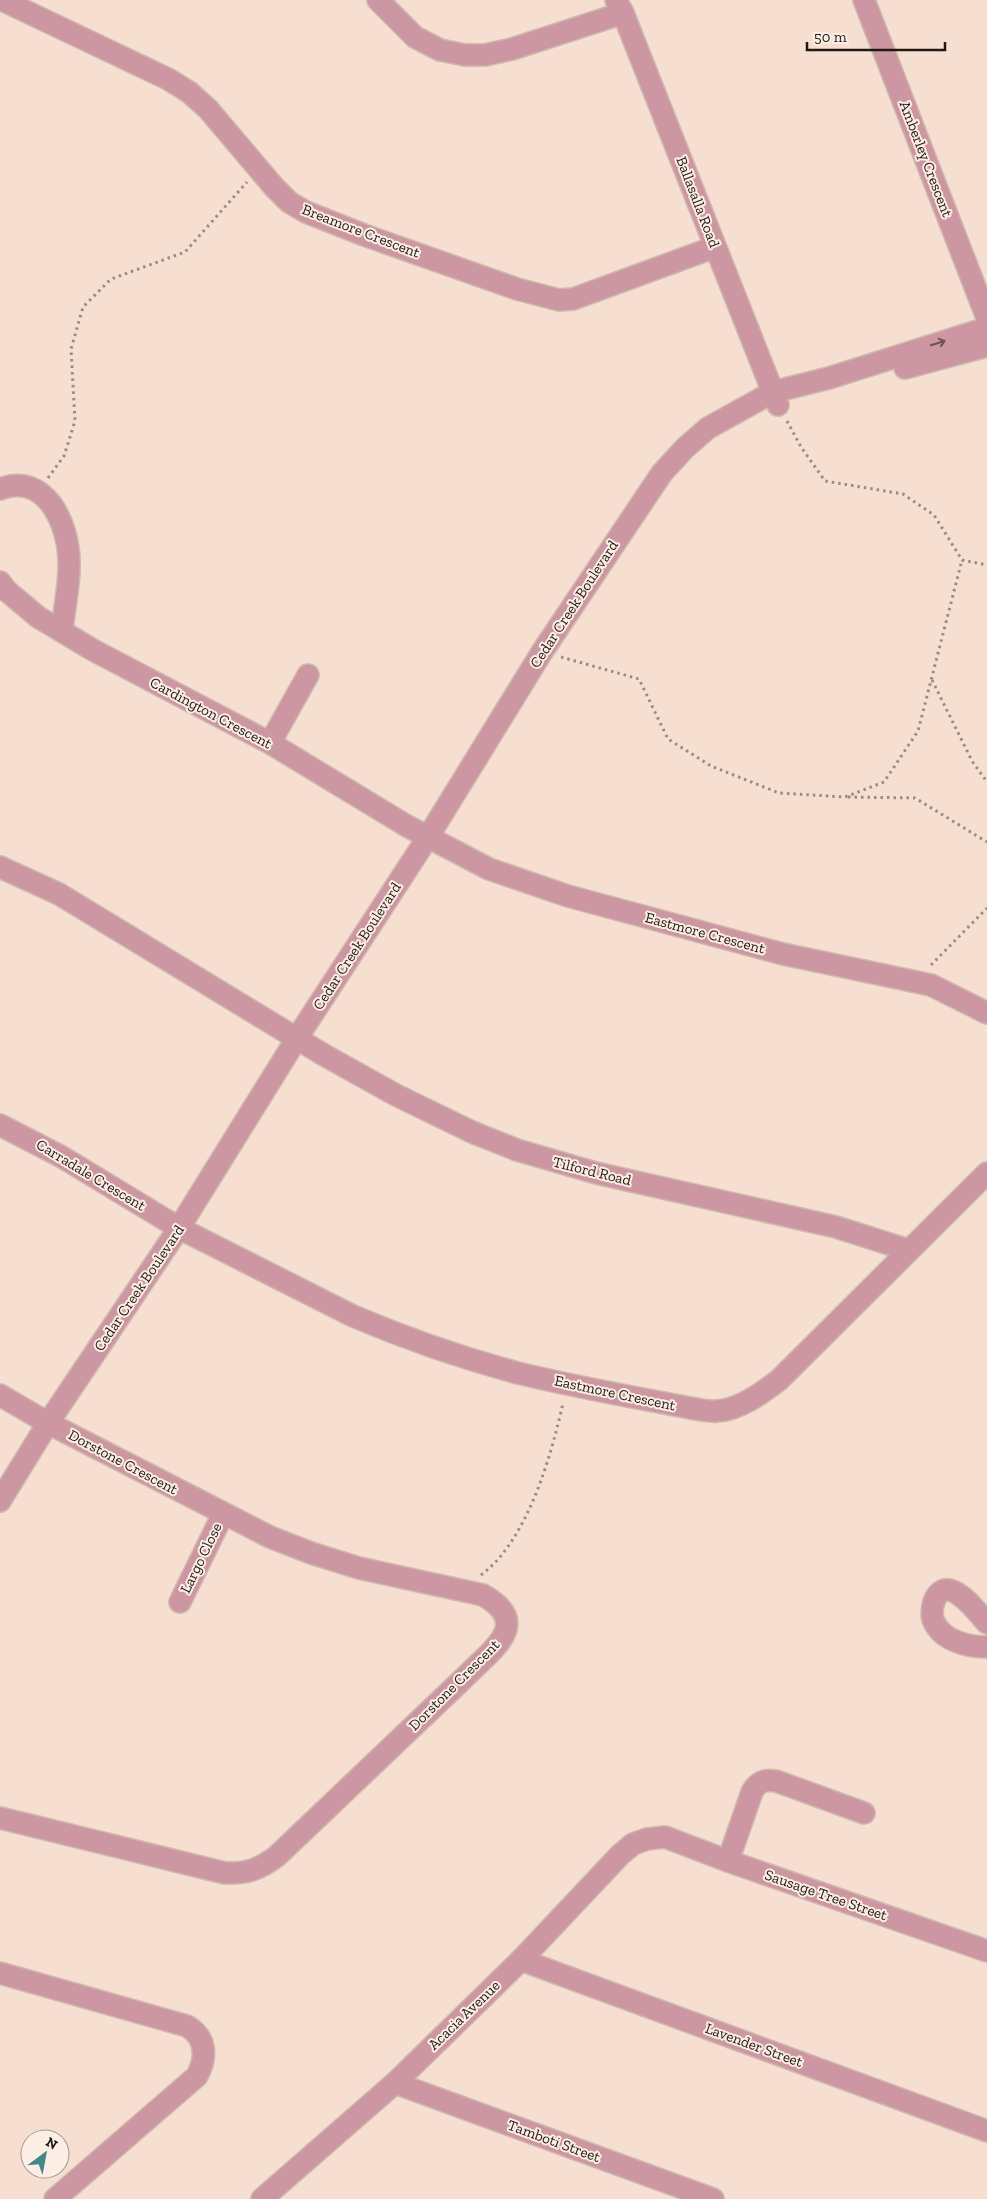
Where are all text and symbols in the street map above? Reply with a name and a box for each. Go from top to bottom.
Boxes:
scale bar [807,20,944,52]
text: 50 m [814,28,847,46]
street label: Amberley Crescent [896,98,957,220]
street label: Ballasalla Road [672,154,724,251]
street label: Breamore Crescent [300,200,423,262]
one-way arrow [929,338,945,348]
street label: Cedar Creek Boulevard [526,536,622,671]
street label: Cardington Crescent [147,673,275,753]
street label: Cedar Creek Boulevard [309,878,405,1013]
street label: Eastmore Crescent [643,908,767,958]
street label: Carradale Crescent [33,1135,149,1215]
street label: Tilford Road [551,1153,634,1190]
street label: Cedar Creek Boulevard [90,1221,188,1355]
street label: Eastmore Crescent [553,1371,678,1415]
street label: Dorstone Crescent [65,1426,181,1499]
street label: Largo Close [176,1520,226,1596]
street label: Dorstone Crescent [405,1635,504,1734]
street label: Sausage Tree Street [762,1866,890,1925]
street label: Acacia Avenue [424,1976,504,2054]
street label: Lavender Street [703,2019,806,2071]
street label: Tamboti Street [505,2116,603,2166]
north arrow [20,2129,70,2179]
text: N [43,2133,61,2154]

